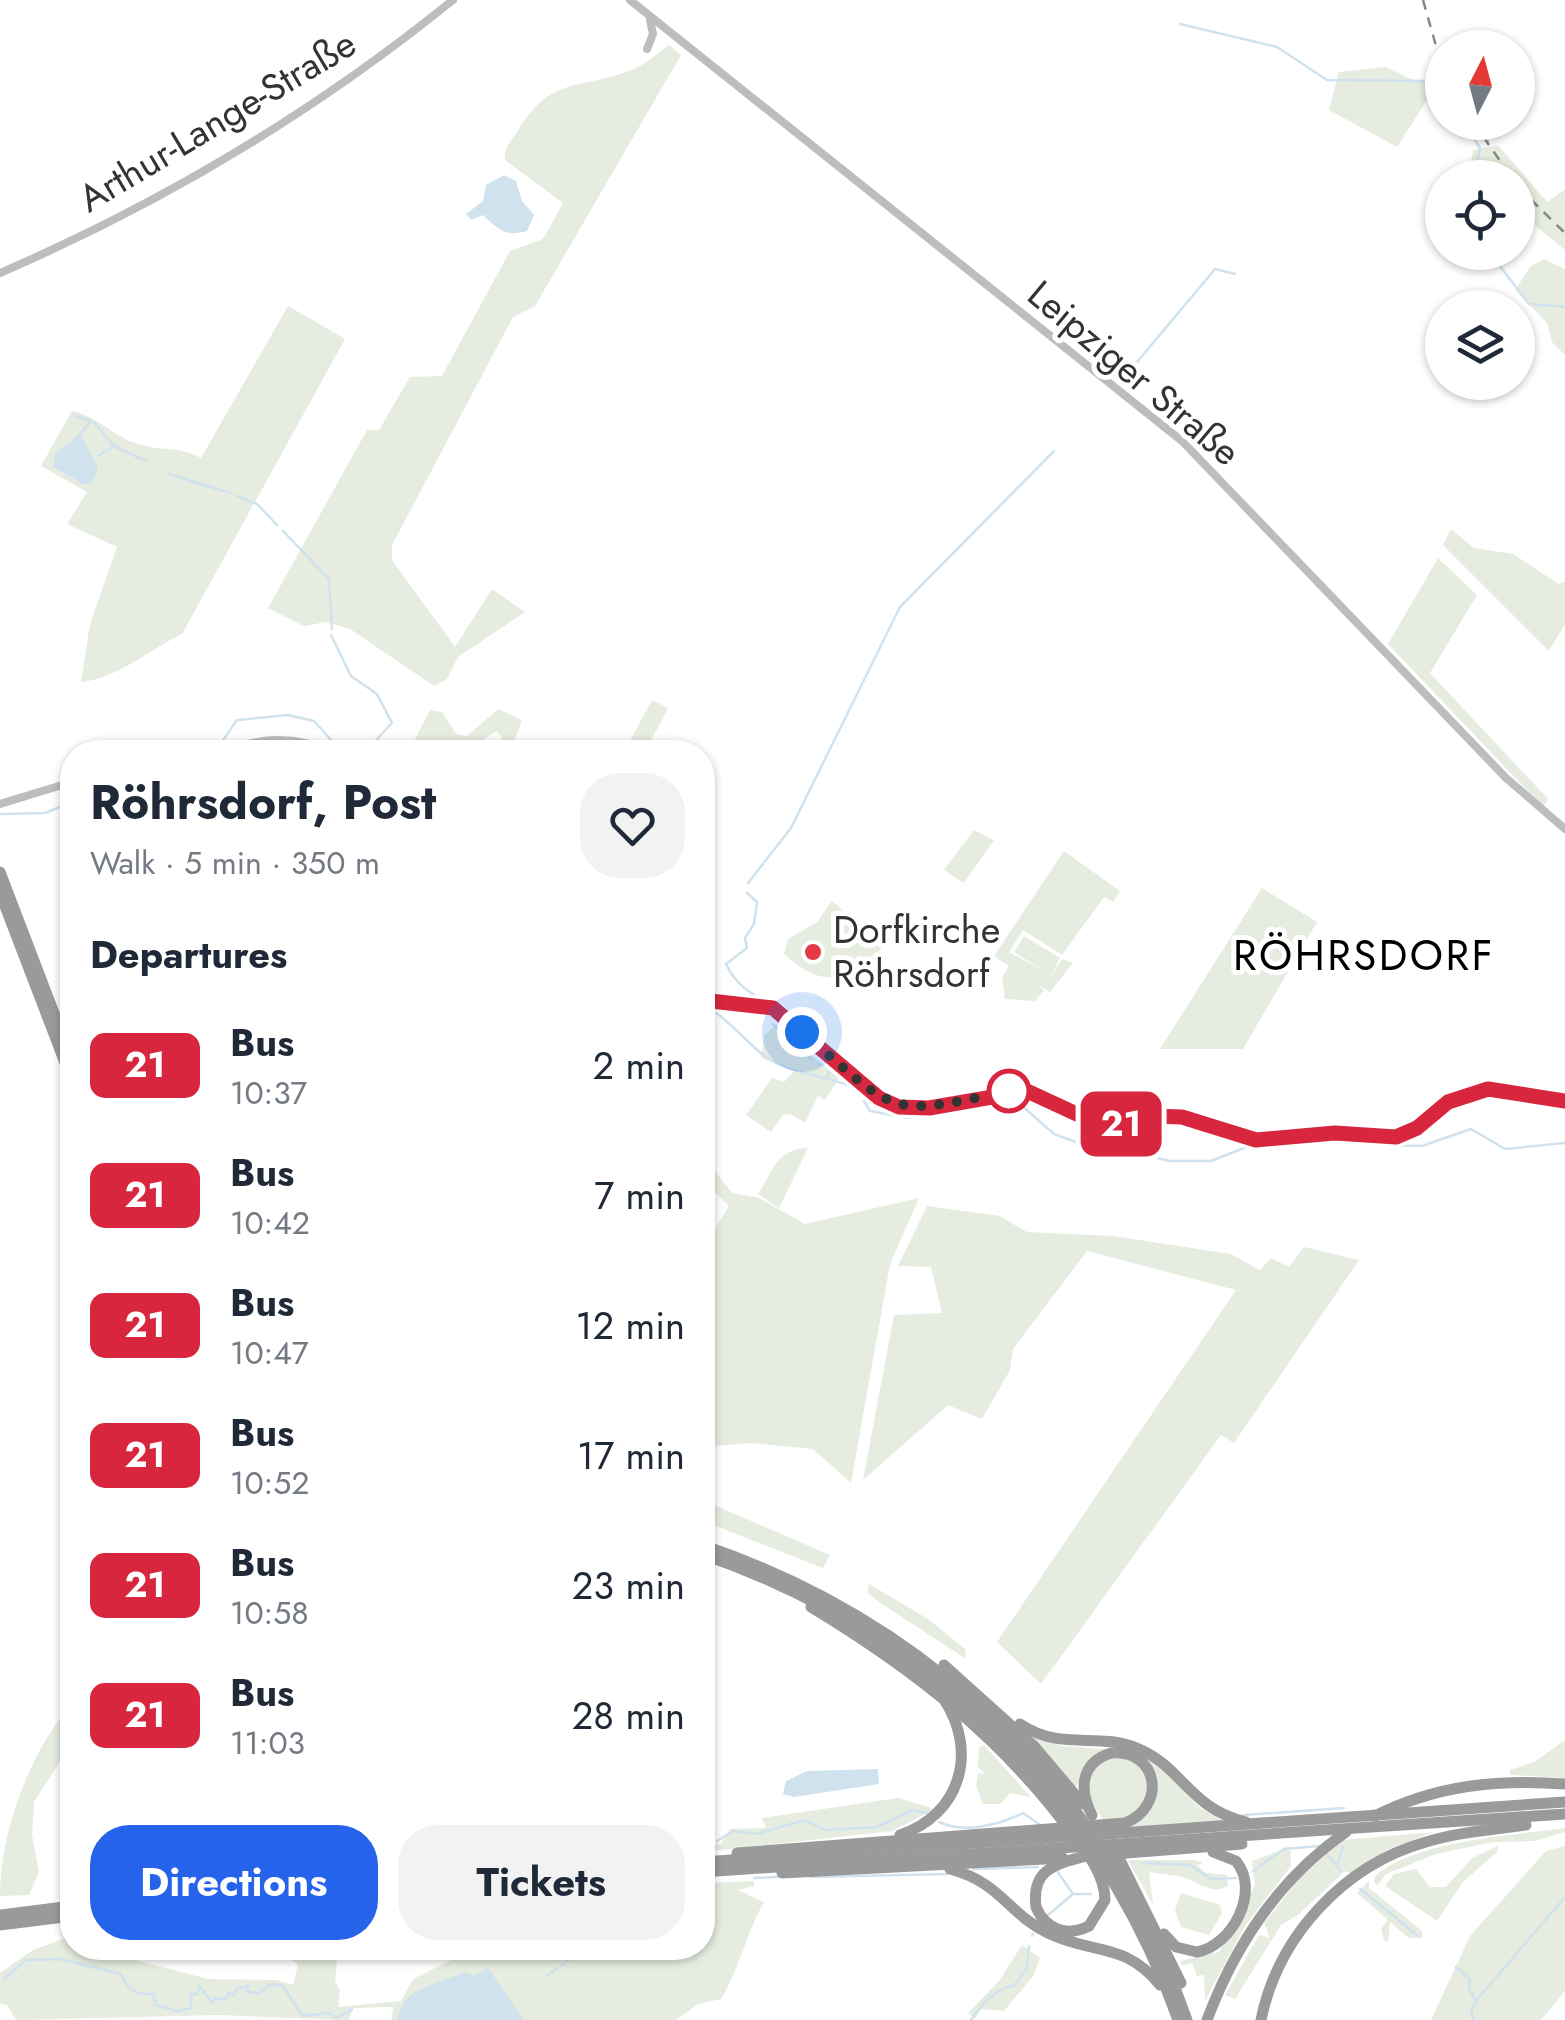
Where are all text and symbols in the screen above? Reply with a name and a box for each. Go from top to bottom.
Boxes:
street label: Arthur-Lange-Straße [68,16,366,225]
north arrow [1425,30,1535,140]
map controls [1425,30,1535,400]
button: locate [1425,160,1535,270]
street label: Leipziger Straße [1016,267,1253,478]
button: layers [1425,290,1535,400]
text: Röhrsdorf, Post [90,768,436,837]
button: heart [580,773,685,878]
text: Walk · 5 min · 350 m [90,840,380,886]
place label: Dorfkirche Röhrsdorf [833,902,1000,1001]
district label: RÖHRSDORF [1233,925,1495,986]
text: Departures [90,927,287,982]
marker: Dorfkirche Röhrsdorf [802,941,824,963]
your location [777,1007,827,1057]
text: Bus [230,1015,294,1070]
text: 2 min [593,1038,685,1093]
text: 21 [125,1040,165,1090]
text: 10:37 [230,1070,307,1116]
unlabelled marker [988,1070,1030,1112]
line badge: 21 [1076,1092,1166,1156]
text: 21 [1101,1099,1141,1149]
text: Bus [230,1145,294,1200]
text: 7 min [594,1168,685,1223]
text: 21 [125,1170,165,1220]
text: 10:42 [230,1200,310,1246]
text: Bus [230,1275,294,1330]
text: 12 min [575,1298,685,1353]
text: 21 [125,1300,165,1350]
text: 10:47 [230,1330,309,1376]
text: Bus [230,1405,294,1460]
text: 17 min [577,1428,685,1483]
text: 21 [125,1430,165,1480]
text: 10:52 [230,1460,309,1506]
text: Bus [230,1535,294,1590]
text: 23 min [572,1558,685,1613]
text: 21 [125,1560,165,1610]
text: 10:58 [230,1590,309,1636]
text: Bus [230,1665,294,1720]
text: 28 min [572,1688,685,1743]
text: 21 [125,1690,165,1740]
text: 11:03 [230,1720,305,1766]
button: Directions [90,1825,378,1940]
button: Tickets [398,1825,685,1940]

